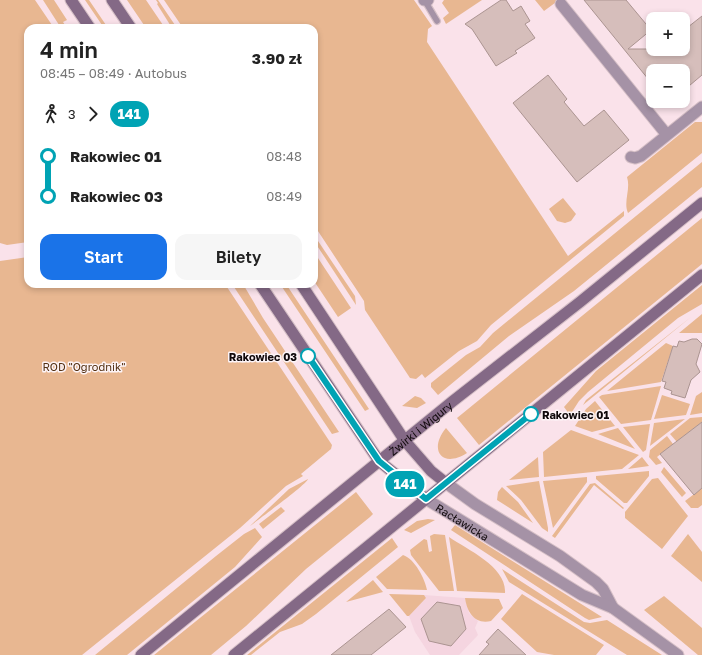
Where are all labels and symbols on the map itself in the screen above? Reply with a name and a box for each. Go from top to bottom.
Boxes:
marker: Rakowiec 03 [300,348,316,364]
place label: Rakowiec 03 [229,350,297,363]
park label: ROD "Ogrodnik" [42,360,126,373]
street label: Żwirki i Wigury [386,398,455,457]
marker: Rakowiec 01 [523,406,539,422]
place label: Rakowiec 01 [542,408,609,421]
line badge: 141 [382,471,428,497]
street label: Racławicka [434,500,491,543]

